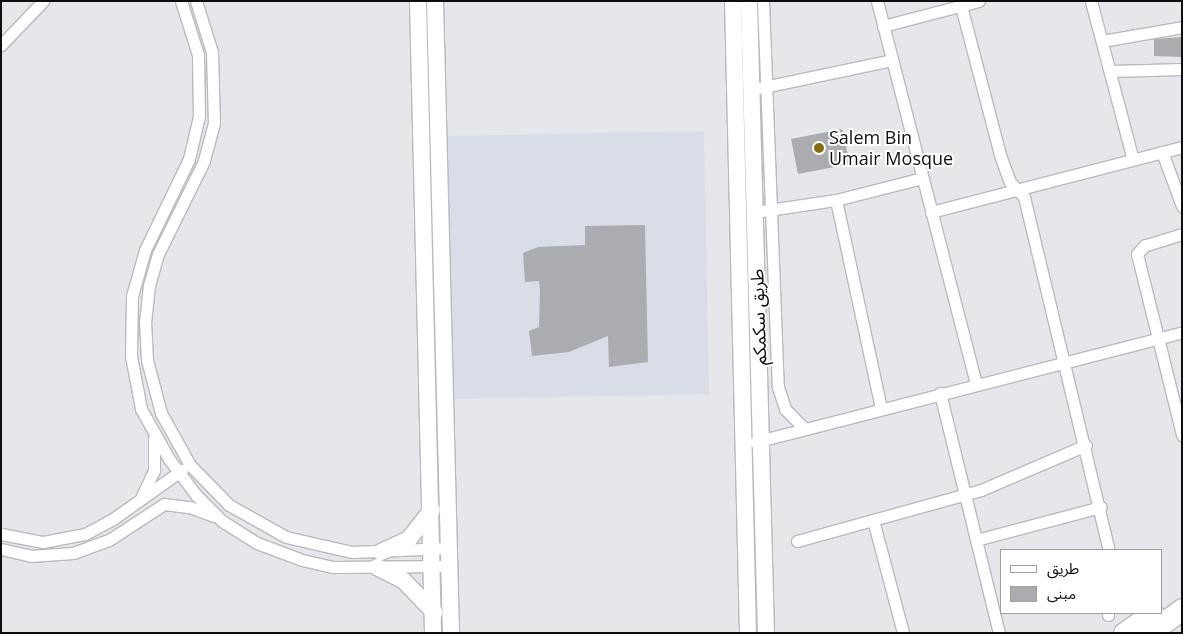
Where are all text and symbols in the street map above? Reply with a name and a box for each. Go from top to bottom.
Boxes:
place label: Salem Bin Umair Mosque [829,127,953,170]
marker: Salem Bin Umair Mosque [813,142,825,154]
street label: طريق سكمكم [746,269,770,365]
legend [1000,549,1163,614]
text: طريق [1047,558,1079,578]
text: مبنى [1047,583,1076,603]

